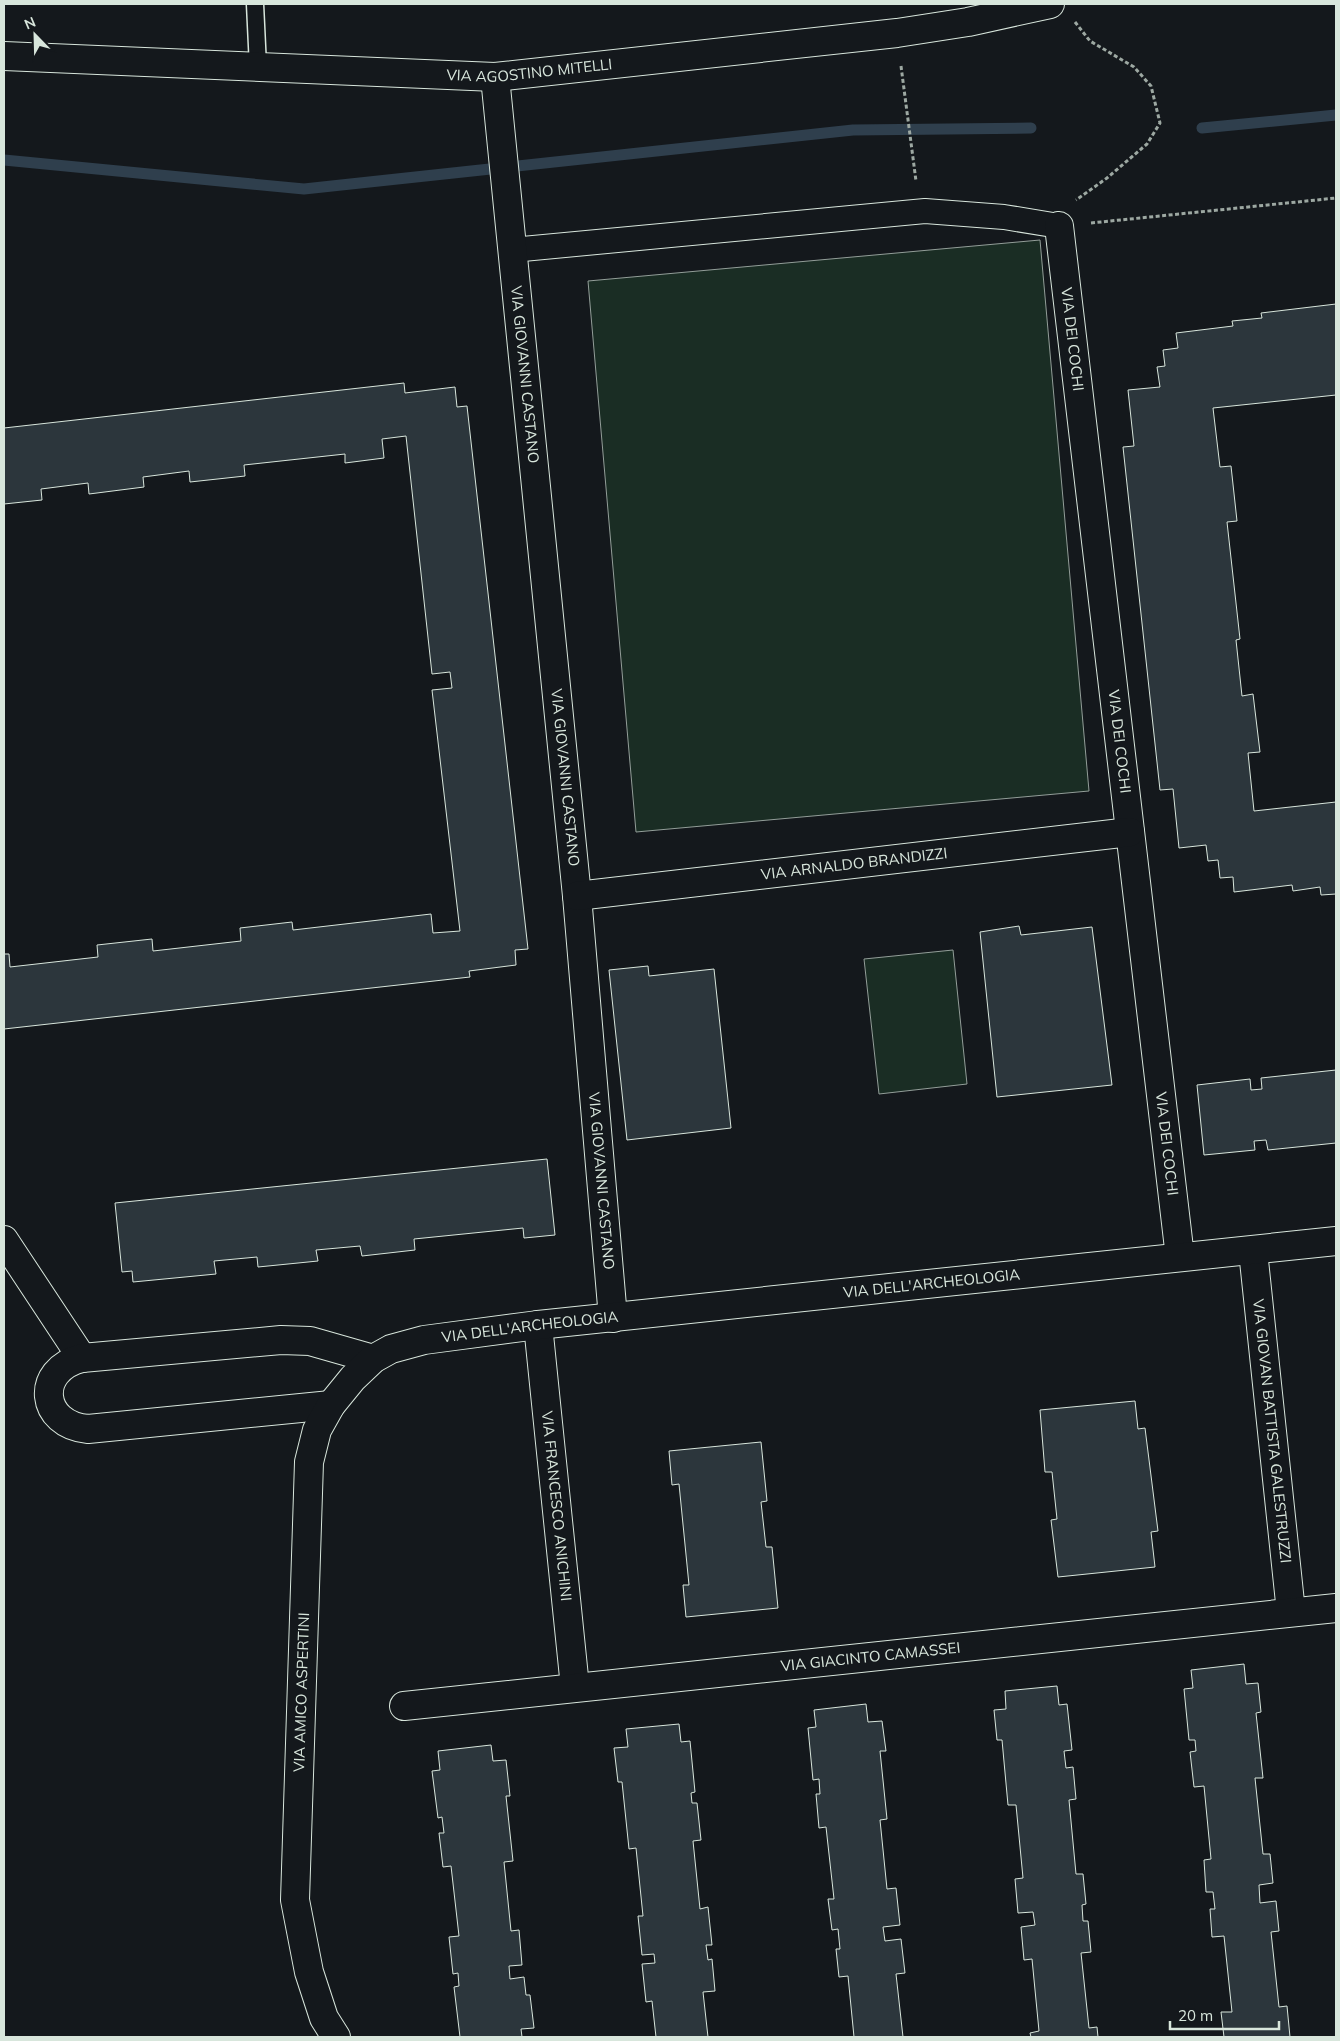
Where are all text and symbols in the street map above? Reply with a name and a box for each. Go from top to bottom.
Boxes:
north arrow [10,10,60,60]
text: N [22,13,38,33]
street label: VIA AGOSTINO MITELLI [446,54,613,86]
street label: VIA GIOVANNI CASTANO [507,285,544,464]
street label: VIA DEI COCHI [1057,286,1088,392]
street label: VIA GIOVANNI CASTANO [547,688,584,867]
street label: VIA DEI COCHI [1104,688,1136,794]
street label: VIA ARNALDO BRANDIZZI [760,843,948,884]
street label: VIA GIOVANNI CASTANO [585,1091,619,1270]
street label: VIA DEI COCHI [1152,1091,1183,1197]
street label: VIA DELL'ARCHEOLOGIA [842,1264,1021,1302]
street label: VIA GIOVAN BATTISTA GALESTRUZZI [1249,1298,1296,1564]
street label: VIA DELL'ARCHEOLOGIA [440,1307,619,1347]
street label: VIA FRANCESCO ANICHINI [538,1410,576,1602]
street label: VIA AMICO ASPERTINI [289,1612,313,1772]
street label: VIA GIACINTO CAMASSEI [780,1638,961,1675]
scale bar [1170,1998,1279,2030]
text: 20 m [1178,2006,1213,2025]

